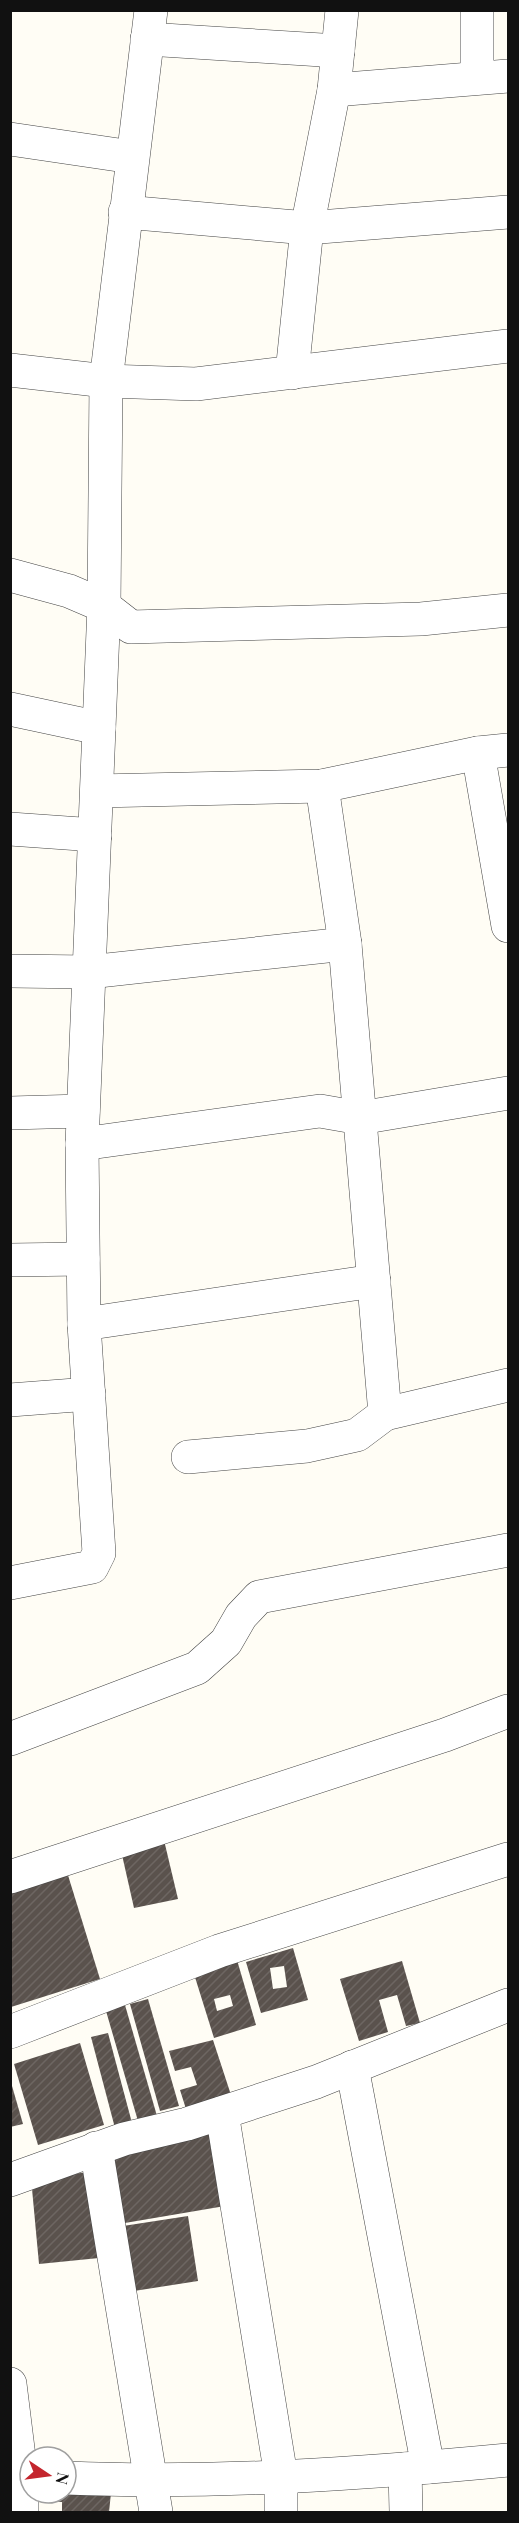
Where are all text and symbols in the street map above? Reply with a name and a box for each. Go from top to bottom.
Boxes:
north arrow [18,2445,78,2505]
text: N [51,2470,75,2487]

